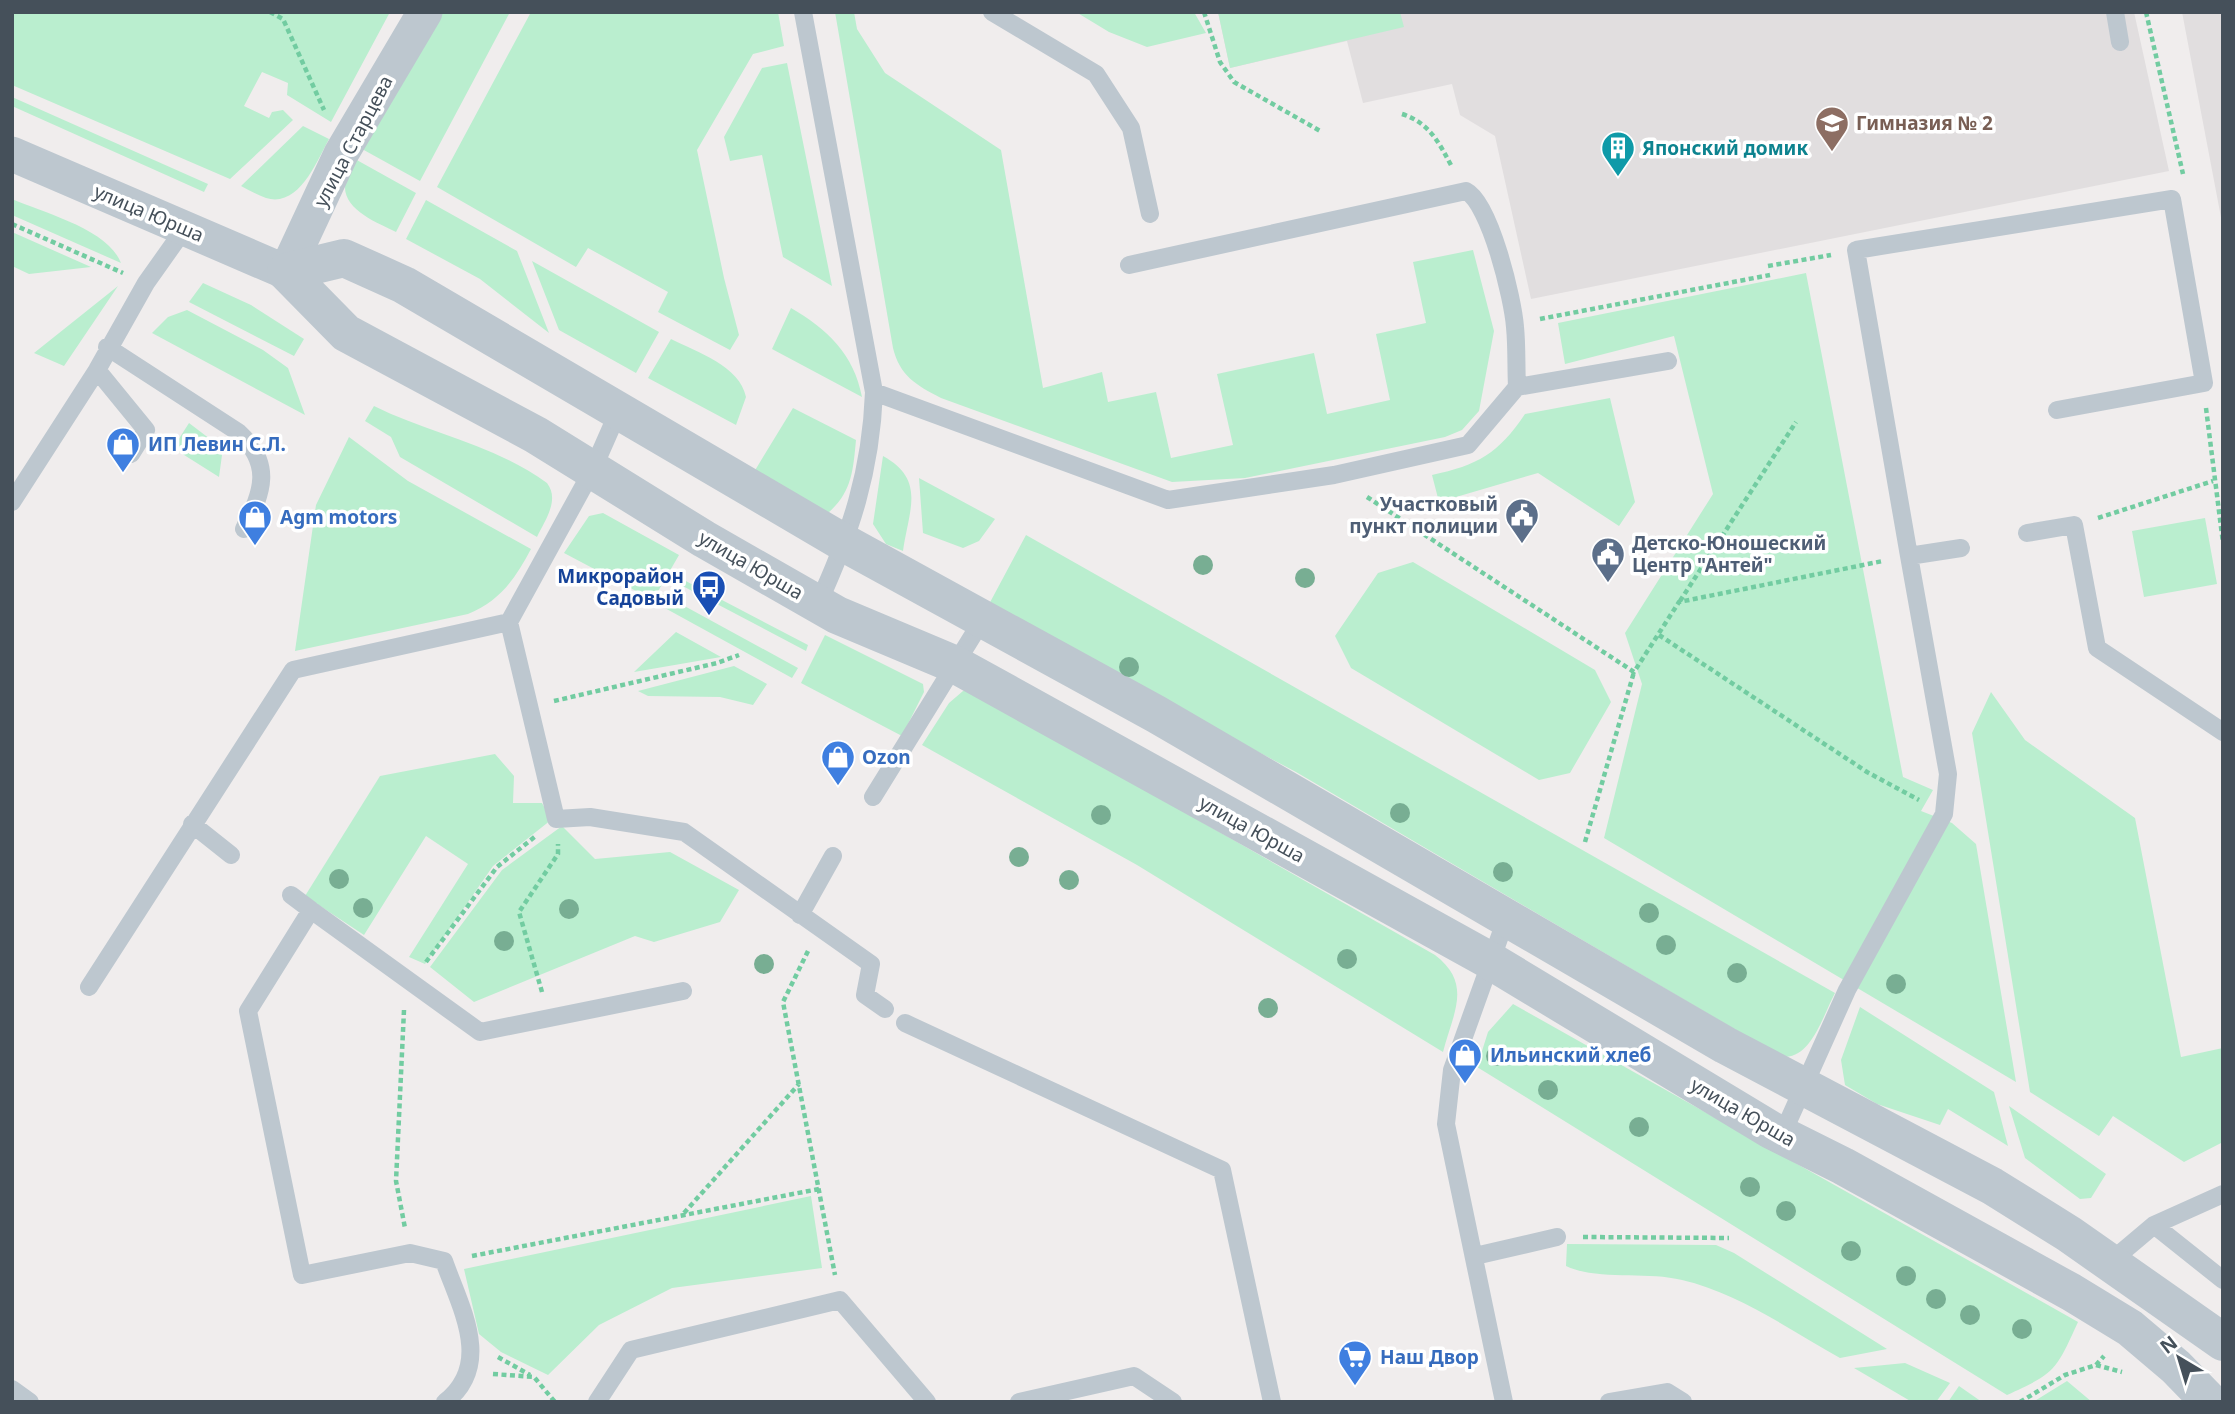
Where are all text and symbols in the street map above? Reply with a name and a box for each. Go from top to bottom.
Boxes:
street label: улица Старцева [307,71,399,211]
school or university icon: Гимназия № 2 [1813,104,1851,153]
place label: Гимназия № 2 [1856,110,1993,136]
building icon: Японский домик [1599,129,1637,178]
place label: Японский домик [1642,135,1808,161]
street label: улица Юрша [90,178,208,248]
shop icon: ИП Левин С.Л. [104,425,142,474]
place label: ИП Левин С.Л. [148,431,286,457]
place label: Участковый пункт полиции [1349,491,1498,539]
public building icon: Участковый пункт полиции [1503,496,1541,545]
shop icon: Agm motors [236,498,274,547]
place label: Agm motors [280,504,397,530]
street label: улица Юрша [694,525,808,605]
place label: Детско-Юношеский Центр "Антей" [1632,530,1826,578]
public building icon: Детско-Юношеский Центр "Антей" [1589,535,1627,584]
place label: Микрорайон Садовый [557,563,684,611]
bus stop icon: Микрорайон Садовый [690,568,728,617]
shop icon: Ozon [819,738,857,787]
place label: Ozon [862,744,911,770]
street label: улица Юрша [1195,789,1309,869]
shop icon: Ильинский хлеб [1446,1036,1484,1085]
place label: Ильинский хлеб [1490,1042,1651,1068]
street label: улица Юрша [1686,1072,1800,1152]
north arrow [2144,1323,2214,1393]
text: N [2154,1330,2183,1360]
supermarket icon: Наш Двор [1336,1338,1374,1387]
place label: Наш Двор [1380,1344,1479,1370]

